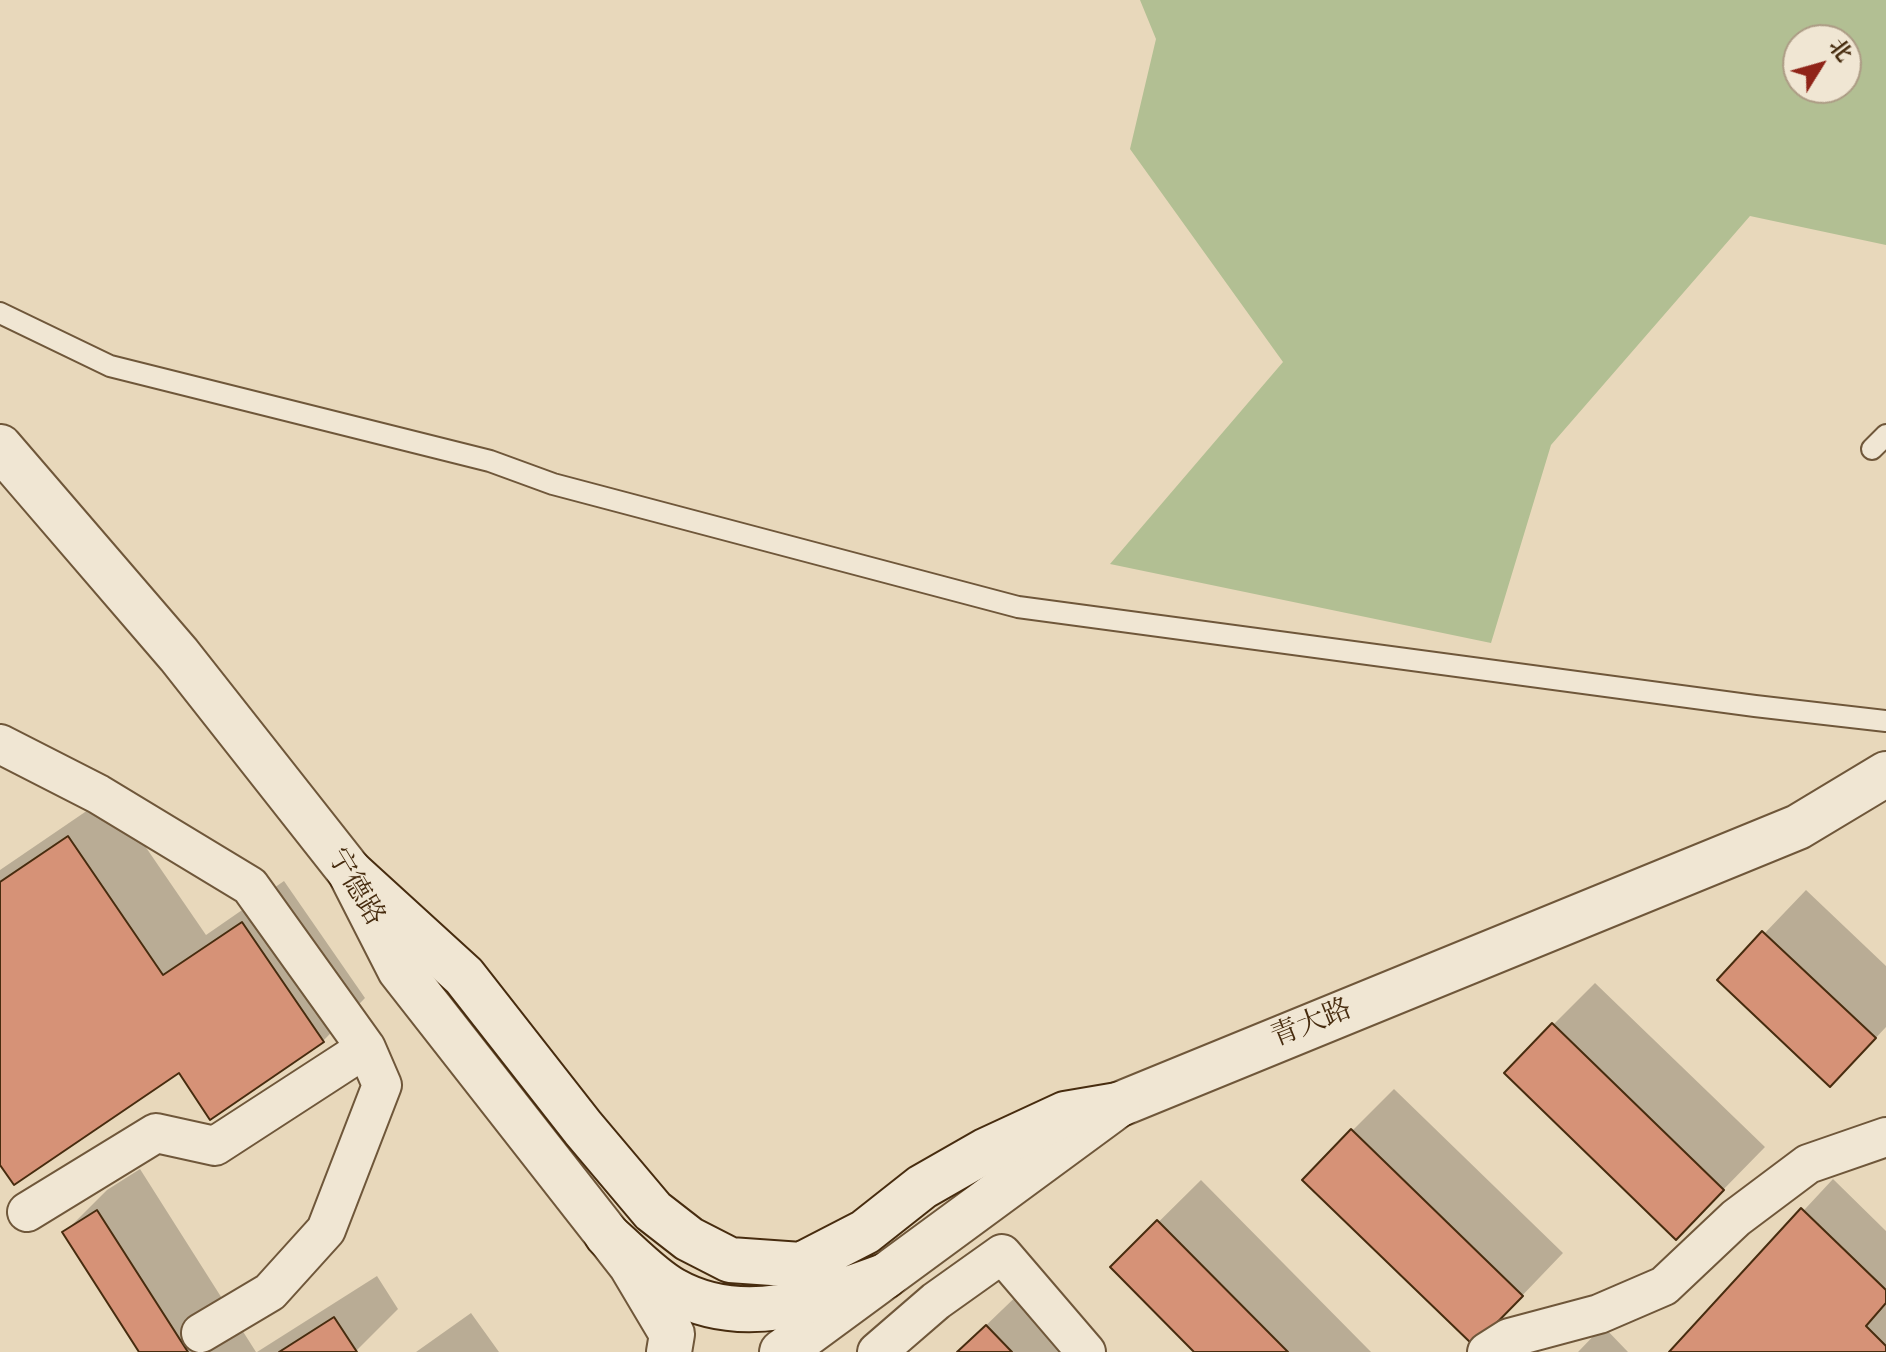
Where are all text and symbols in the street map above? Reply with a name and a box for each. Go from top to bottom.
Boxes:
north arrow [1782,24,1862,104]
text: 北 [1823,34,1857,67]
street label: 宁德路 [318,843,390,933]
street label: 青大路 [1267,994,1357,1056]

